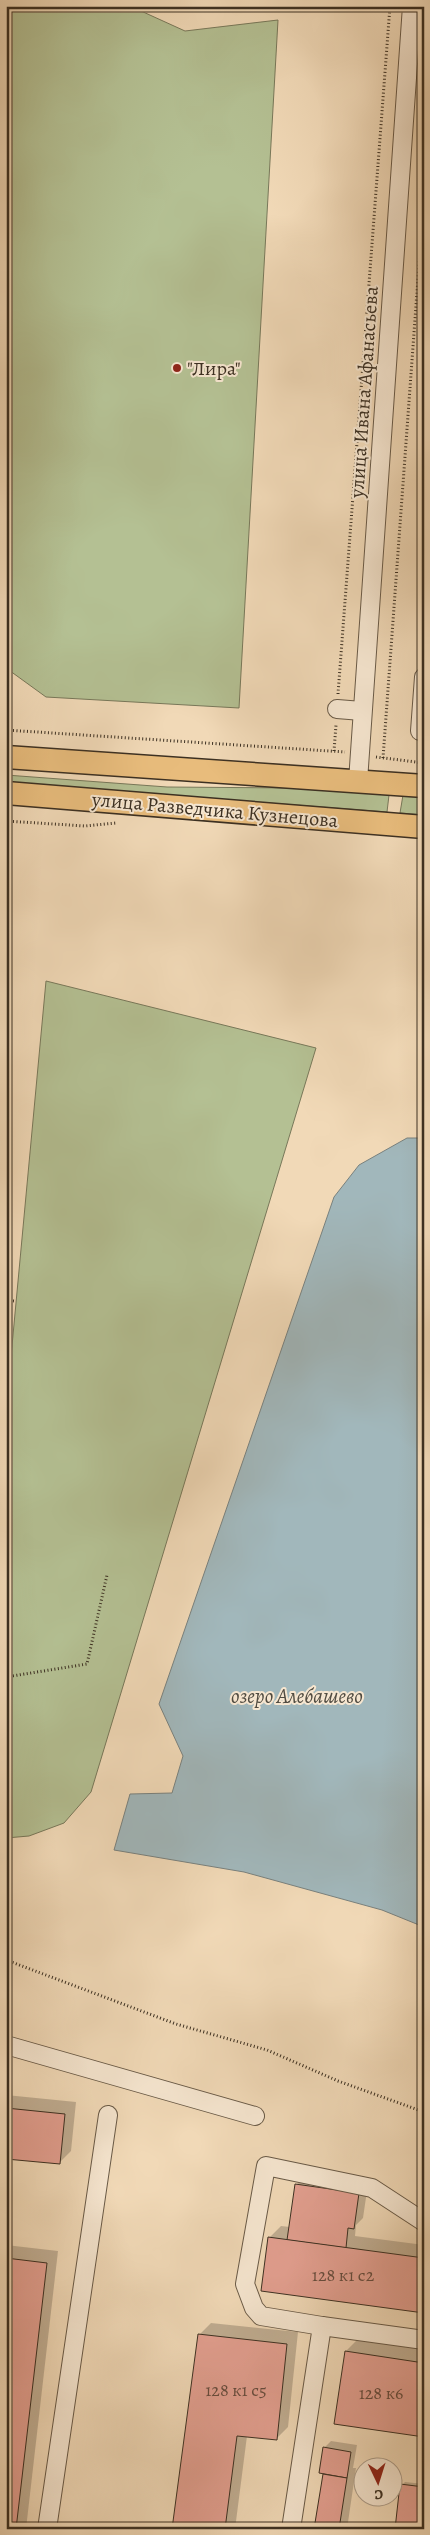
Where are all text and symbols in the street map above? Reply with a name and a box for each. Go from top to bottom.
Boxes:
street label: улица Ивана Афанасьева [343,284,385,500]
place label: "Лира" [187,355,241,382]
marker: "Лира" [171,362,183,374]
street label: улица Разведчика Кузнецова [90,786,340,834]
water label: озеро Алебашево [231,1682,363,1710]
house number: 128 к1 с2 [312,2263,375,2287]
house number: 128 к1 с5 [205,2378,267,2402]
house number: 128 к6 [359,2381,403,2405]
north arrow [352,2458,402,2508]
text: С [374,2485,384,2504]

